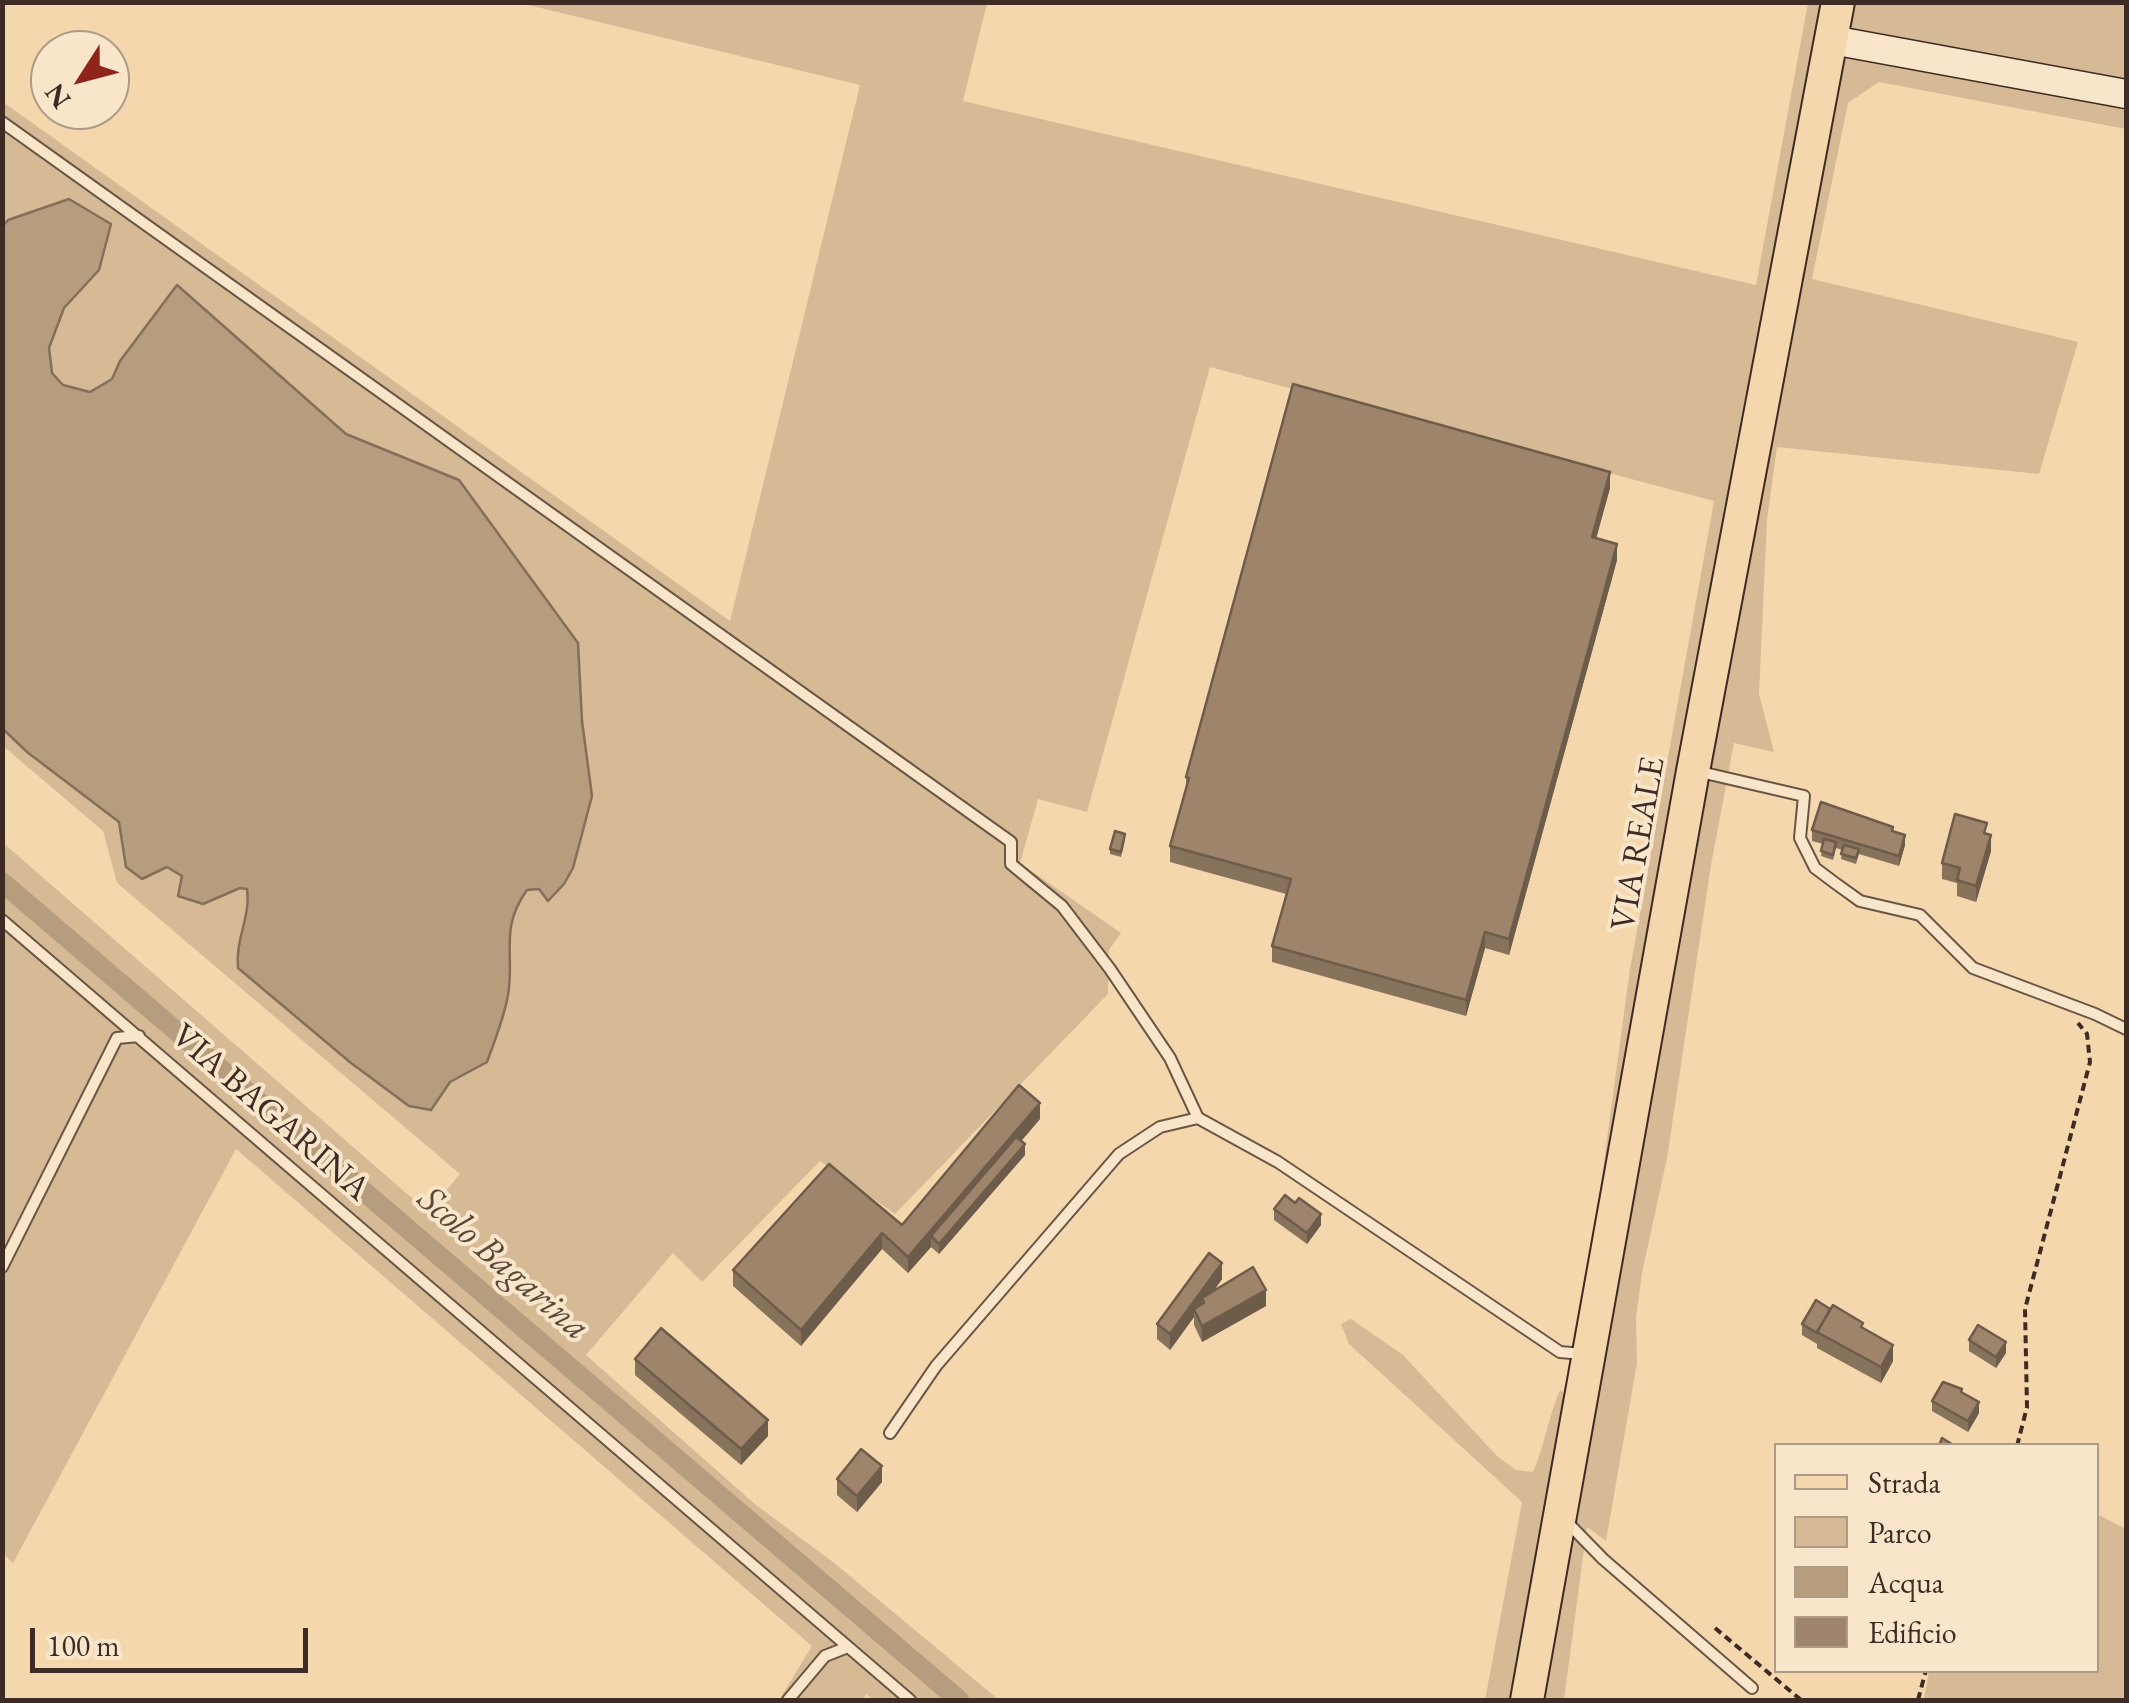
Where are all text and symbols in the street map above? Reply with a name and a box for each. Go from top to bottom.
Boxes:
north arrow [30,30,130,130]
text: N [36,77,79,116]
street label: VIA REALE [1603,754,1675,934]
street label: VIA BAGARINA [162,1016,378,1210]
water label: Scolo Bagarina [408,1177,598,1351]
legend [1774,1443,2099,1673]
text: Strada [1868,1463,1941,1502]
text: Parco [1868,1513,1932,1552]
text: Acqua [1868,1563,1944,1602]
scale bar [35,1608,312,1670]
text: Edificio [1868,1613,1957,1652]
text: 100 m [47,1626,120,1665]

